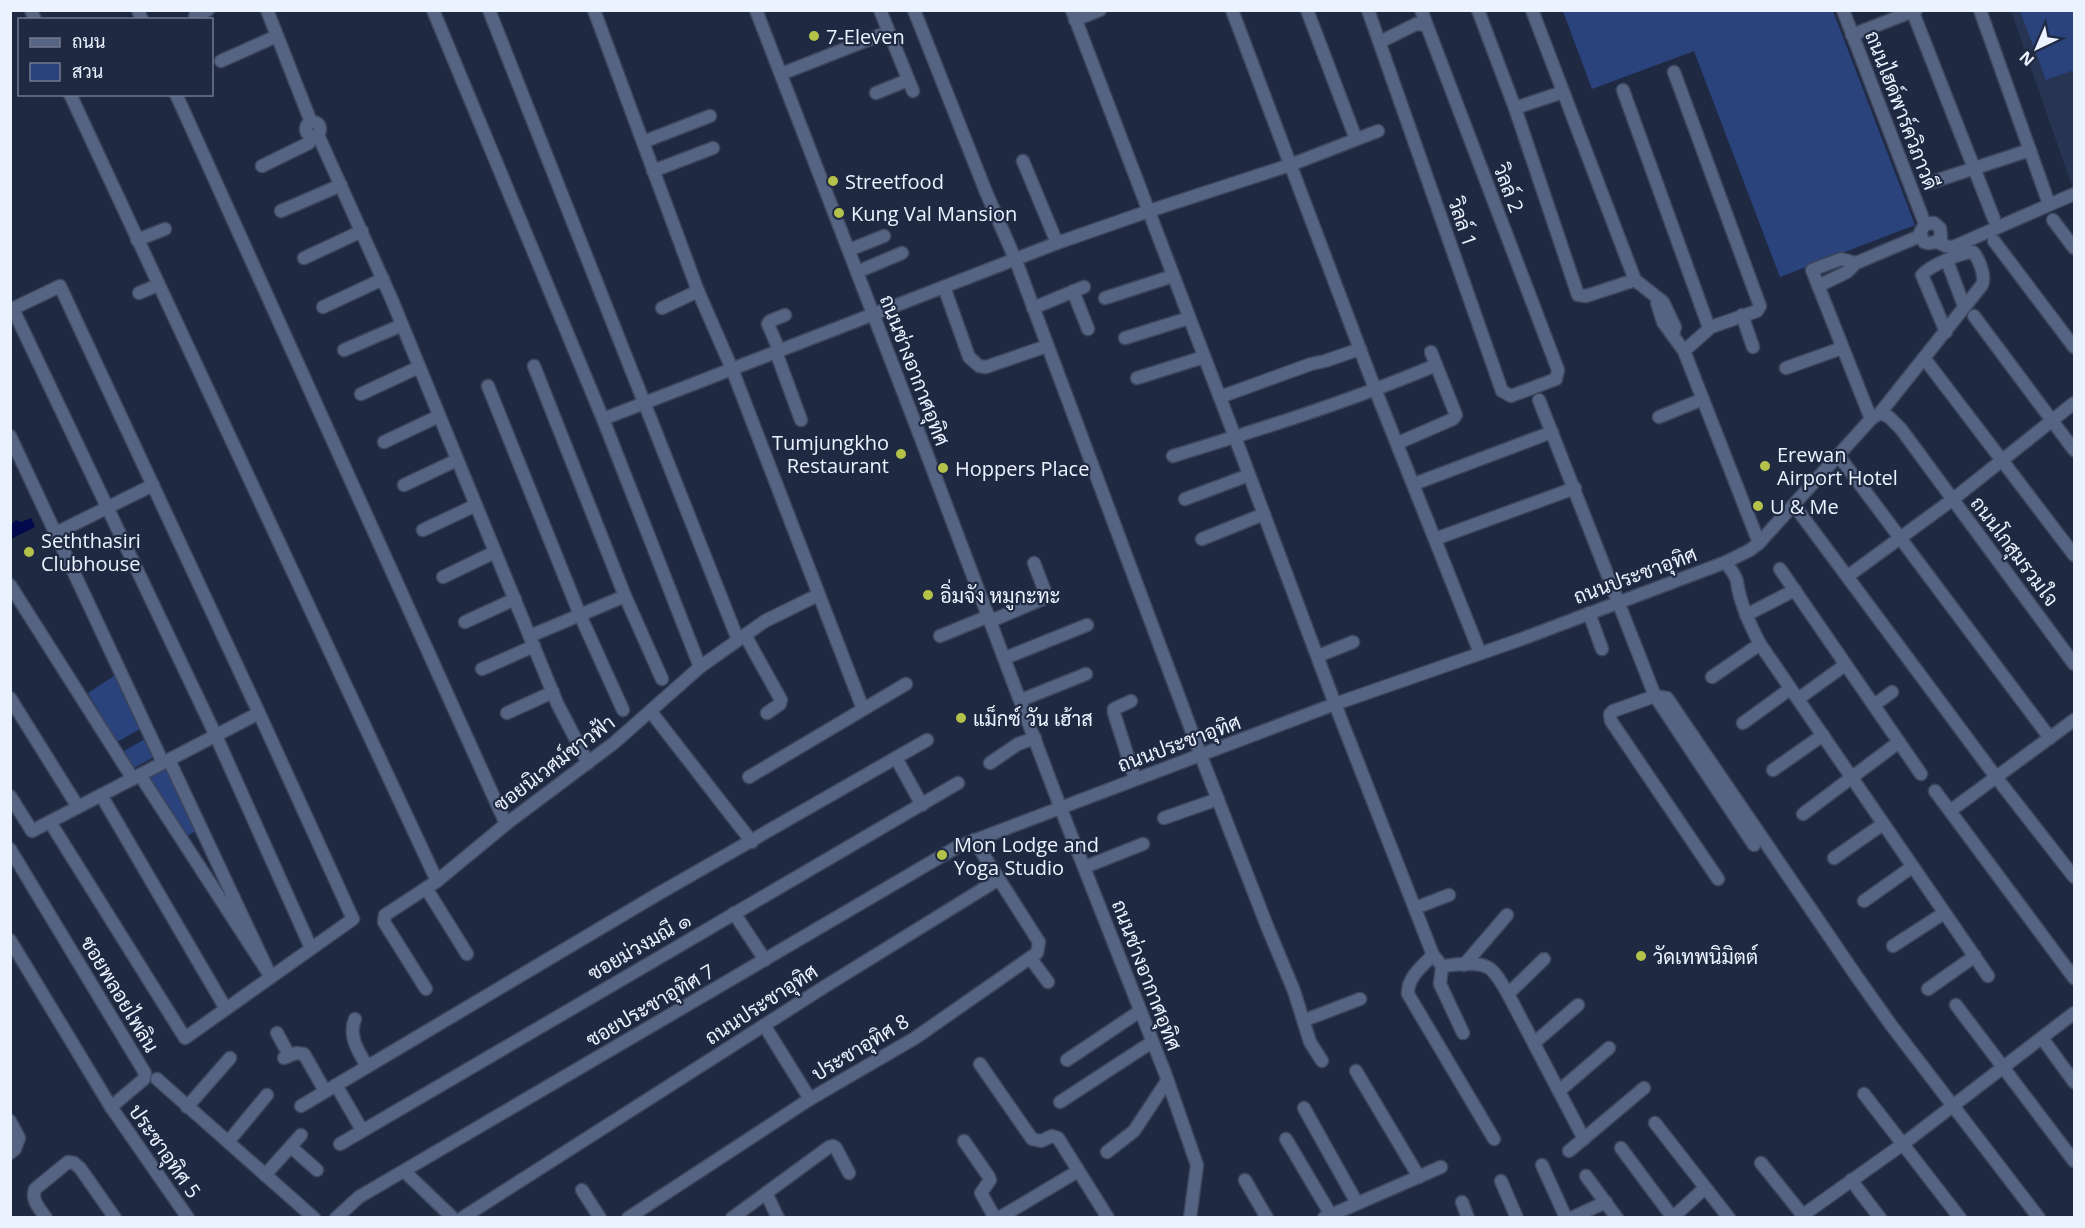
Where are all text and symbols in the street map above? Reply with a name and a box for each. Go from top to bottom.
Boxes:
legend [18,18,213,96]
north arrow [2007,18,2067,78]
place label: 7-Eleven [826,23,905,50]
street label: ถนนไฮด์พาร์ควิภาวดี [1859,27,1945,193]
text: ถนน [72,29,105,53]
marker: 7-Eleven [807,29,821,43]
text: N [2014,46,2039,71]
text: สวน [72,59,103,83]
street label: วิลล์ 2 [1487,159,1531,216]
place label: Streetfood [845,168,944,195]
marker: Streetfood [826,174,840,188]
street label: วิลล์ 1 [1442,193,1484,250]
place label: Kung Val Mansion [851,200,1017,227]
marker: Kung Val Mansion [832,206,846,220]
street label: ถนนช่างอากาศอุทิศ [873,291,956,450]
place label: Tumjungkho Restaurant [772,429,889,479]
place label: Erewan Airport Hotel [1777,441,1898,491]
marker: Tumjungkho Restaurant [894,447,908,461]
place label: Hoppers Place [955,455,1089,482]
marker: Erewan Airport Hotel [1758,459,1772,473]
marker: Hoppers Place [936,461,950,475]
street label: ถนนโกสุมรวมใจ [1964,491,2065,612]
place label: U & Me [1770,493,1839,520]
marker: U & Me [1751,499,1765,513]
place label: Seththasiri Clubhouse [41,527,141,577]
street label: ถนนประชาอุทิศ [1570,540,1701,611]
marker: Seththasiri Clubhouse [22,545,36,559]
place label: อิ่มจัง หมูกะทะ [940,579,1060,611]
marker: อิ่มจัง หมูกะทะ [921,588,935,602]
place label: แม็กซ์ วัน เฮ้าส [973,704,1093,732]
street label: ถนนประชาอุทิศ [1114,708,1245,779]
street label: ซอยนิเวศม์ชาวฟ้า [488,709,620,817]
marker: แม็กซ์ วัน เฮ้าส [954,711,968,725]
place label: Mon Lodge and Yoga Studio [954,831,1099,881]
marker: Mon Lodge and Yoga Studio [935,848,949,862]
street label: ถนนช่างอากาศอุทิศ [1105,896,1188,1055]
street label: ซอยม่วงมณี ๑ [583,906,695,986]
street label: ซอยพลอยไพลิน [75,931,165,1057]
place label: วัดเทพนิมิตต์ [1653,943,1758,970]
marker: วัดเทพนิมิตต์ [1634,949,1648,963]
street label: ซอยประชาอุทิศ 7 [581,957,720,1054]
street label: ถนนประชาอุทิศ [699,957,823,1051]
street label: ประชาอุทิศ 8 [806,1007,914,1087]
street label: ประชาอุทิศ 5 [122,1099,207,1204]

